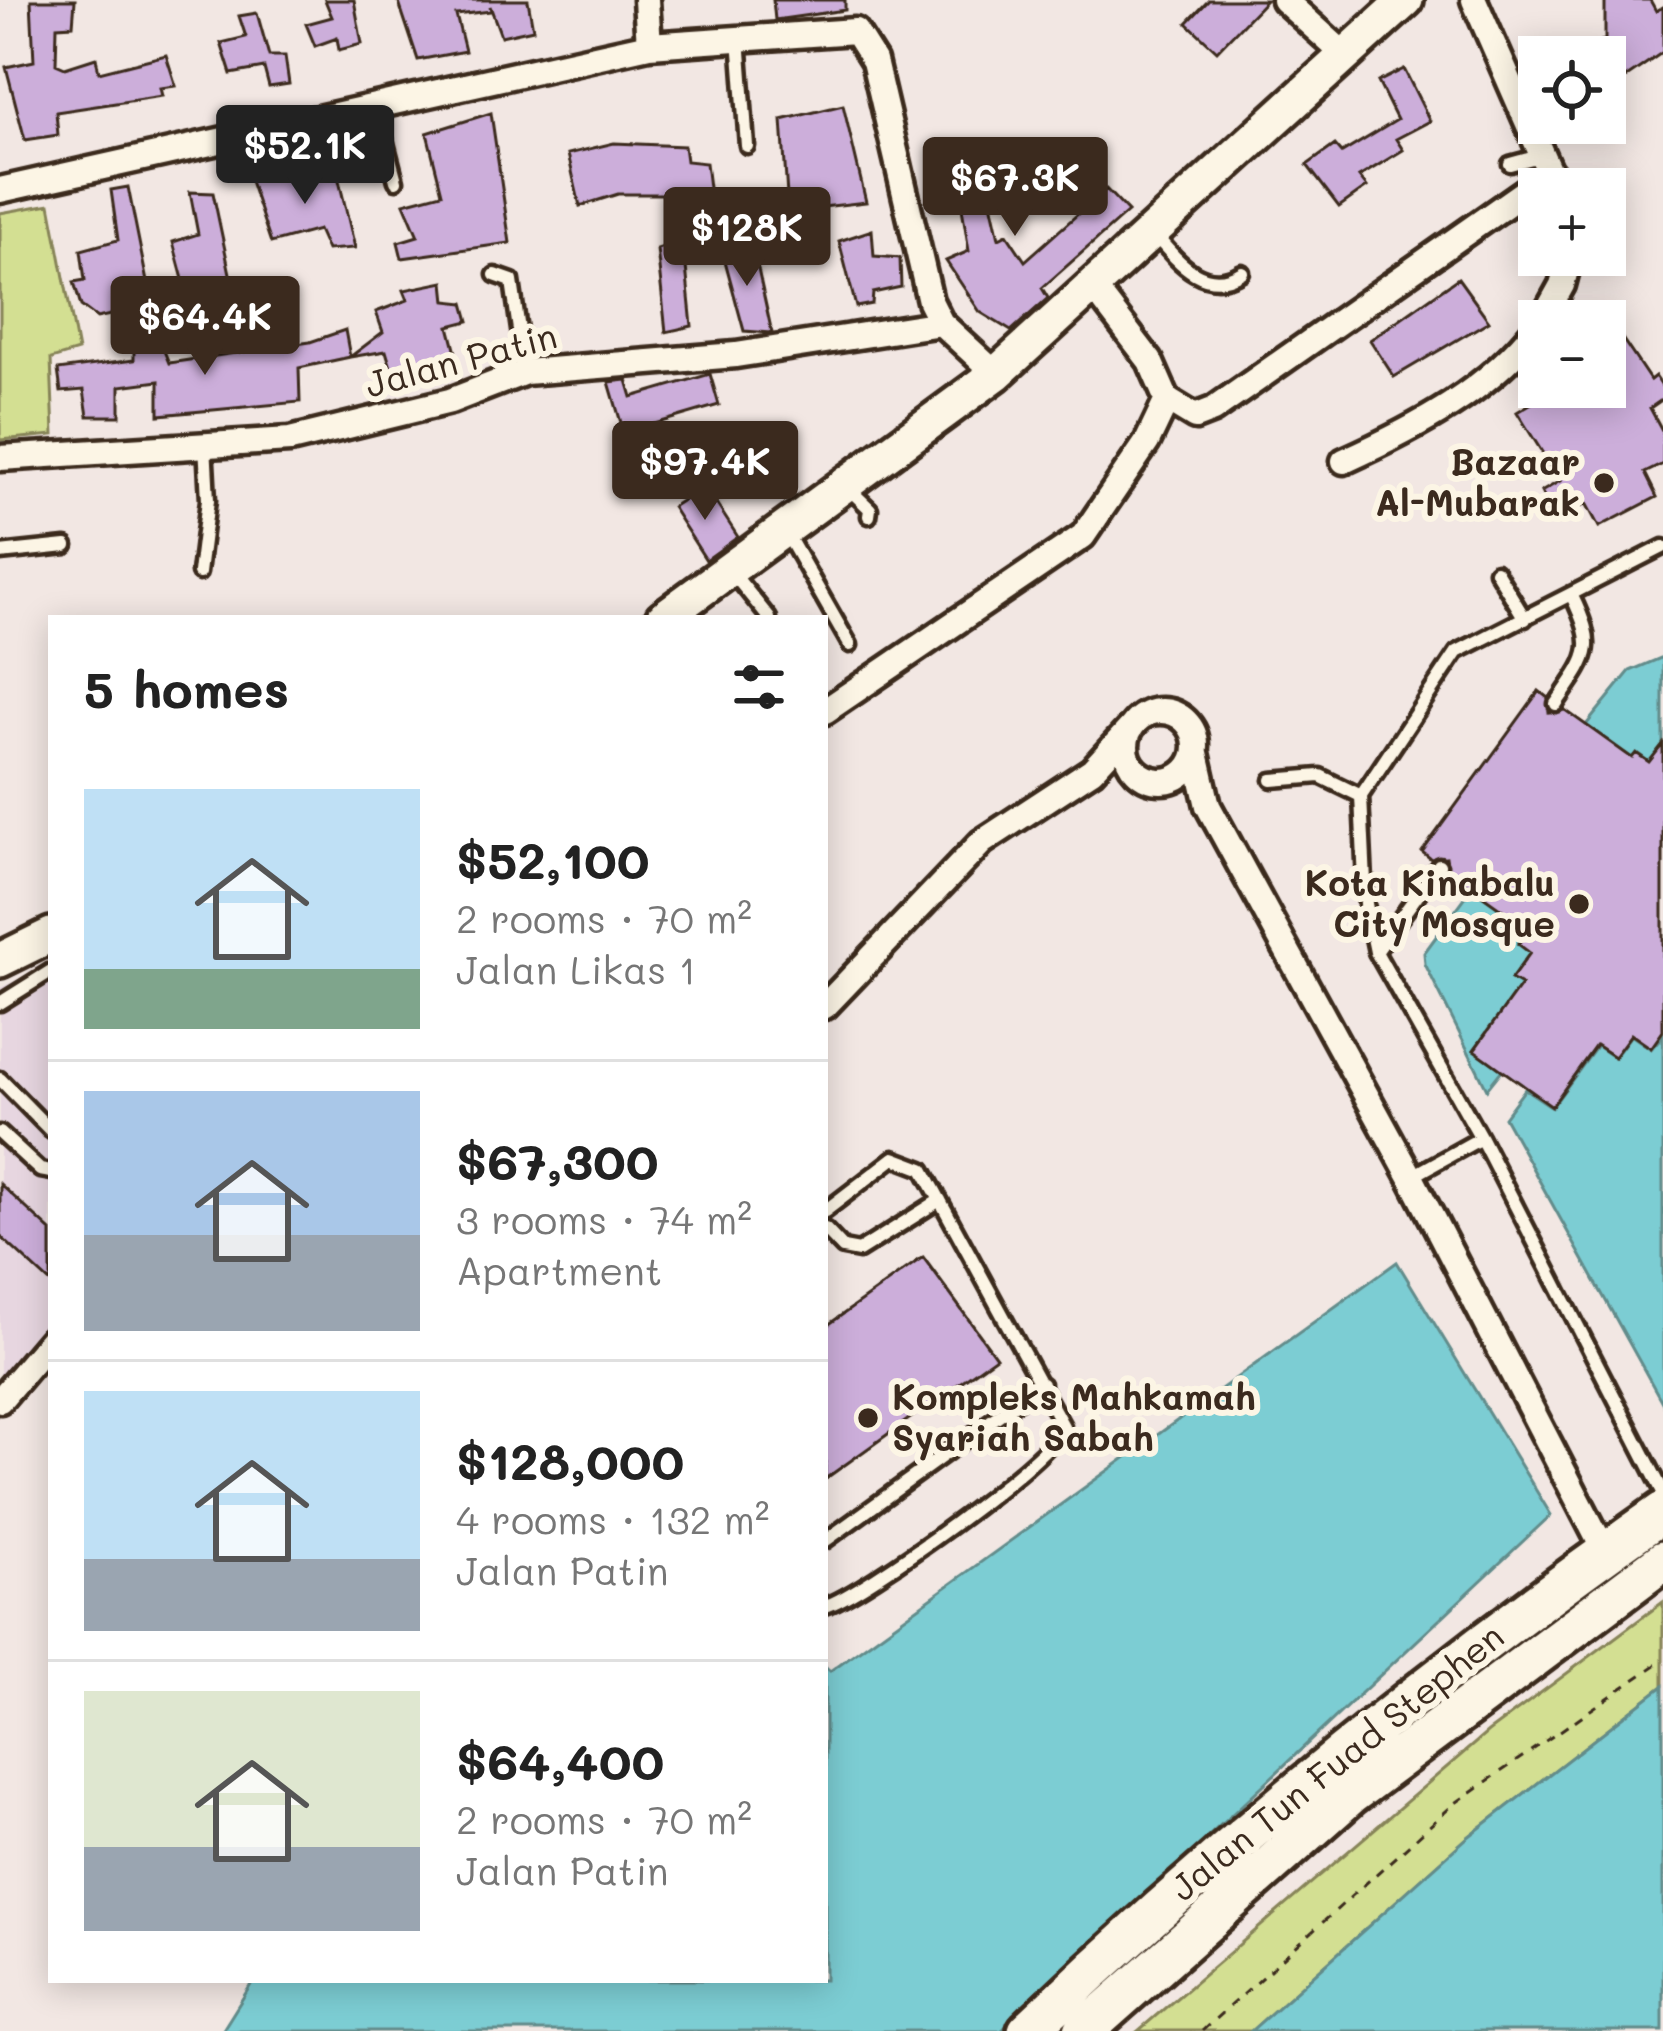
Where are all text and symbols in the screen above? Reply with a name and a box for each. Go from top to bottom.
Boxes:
map controls [1518,36,1626,408]
button: locate [1518,36,1626,144]
pin: $52.1K [207,105,403,207]
text: $52.1K [243,118,367,169]
pin: $67.3K [917,137,1113,239]
text: $67.3K [950,150,1080,201]
button: + [1518,168,1626,276]
pin: $128K [663,187,831,289]
text: $128K [690,200,804,251]
pin: $64.4K [107,276,303,378]
text: $64.4K [138,289,272,340]
button: − [1518,300,1626,408]
street label: Jalan Patin [360,310,562,407]
pin: $97.4K [607,421,803,523]
text: $97.4K [639,434,771,485]
place label: Bazaar Al-Mubarak [1375,437,1580,525]
marker: Bazaar Al-Mubarak [1591,470,1617,496]
text: 5 homes [84,654,289,721]
icon: filters [726,654,792,720]
text: $52,100 [456,825,650,892]
icon: home [180,837,324,981]
place label: Kota Kinabalu City Mosque [1304,858,1555,947]
marker: Kota Kinabalu City Mosque [1566,891,1592,917]
text: 2 rooms · 70 m² [456,892,752,943]
text: Jalan Likas 1 [456,943,696,994]
text: $67,300 [456,1126,659,1193]
icon: home [180,1139,324,1283]
text: 3 rooms · 74 m² [456,1193,752,1244]
text: Apartment [456,1244,662,1295]
place label: Kompleks Mahkamah Syariah Sabah [892,1372,1256,1461]
marker: Kompleks Mahkamah Syariah Sabah [855,1405,881,1431]
text: $128,000 [456,1426,684,1493]
icon: home [180,1439,324,1583]
text: 4 rooms · 132 m² [456,1493,770,1544]
text: Jalan Patin [456,1544,669,1595]
street label: Jalan Tun Fuad Stephen [1160,1612,1513,1910]
text: $64,400 [456,1726,664,1793]
icon: home [180,1739,324,1883]
text: 2 rooms · 70 m² [456,1793,752,1844]
text: Jalan Patin [456,1844,669,1895]

